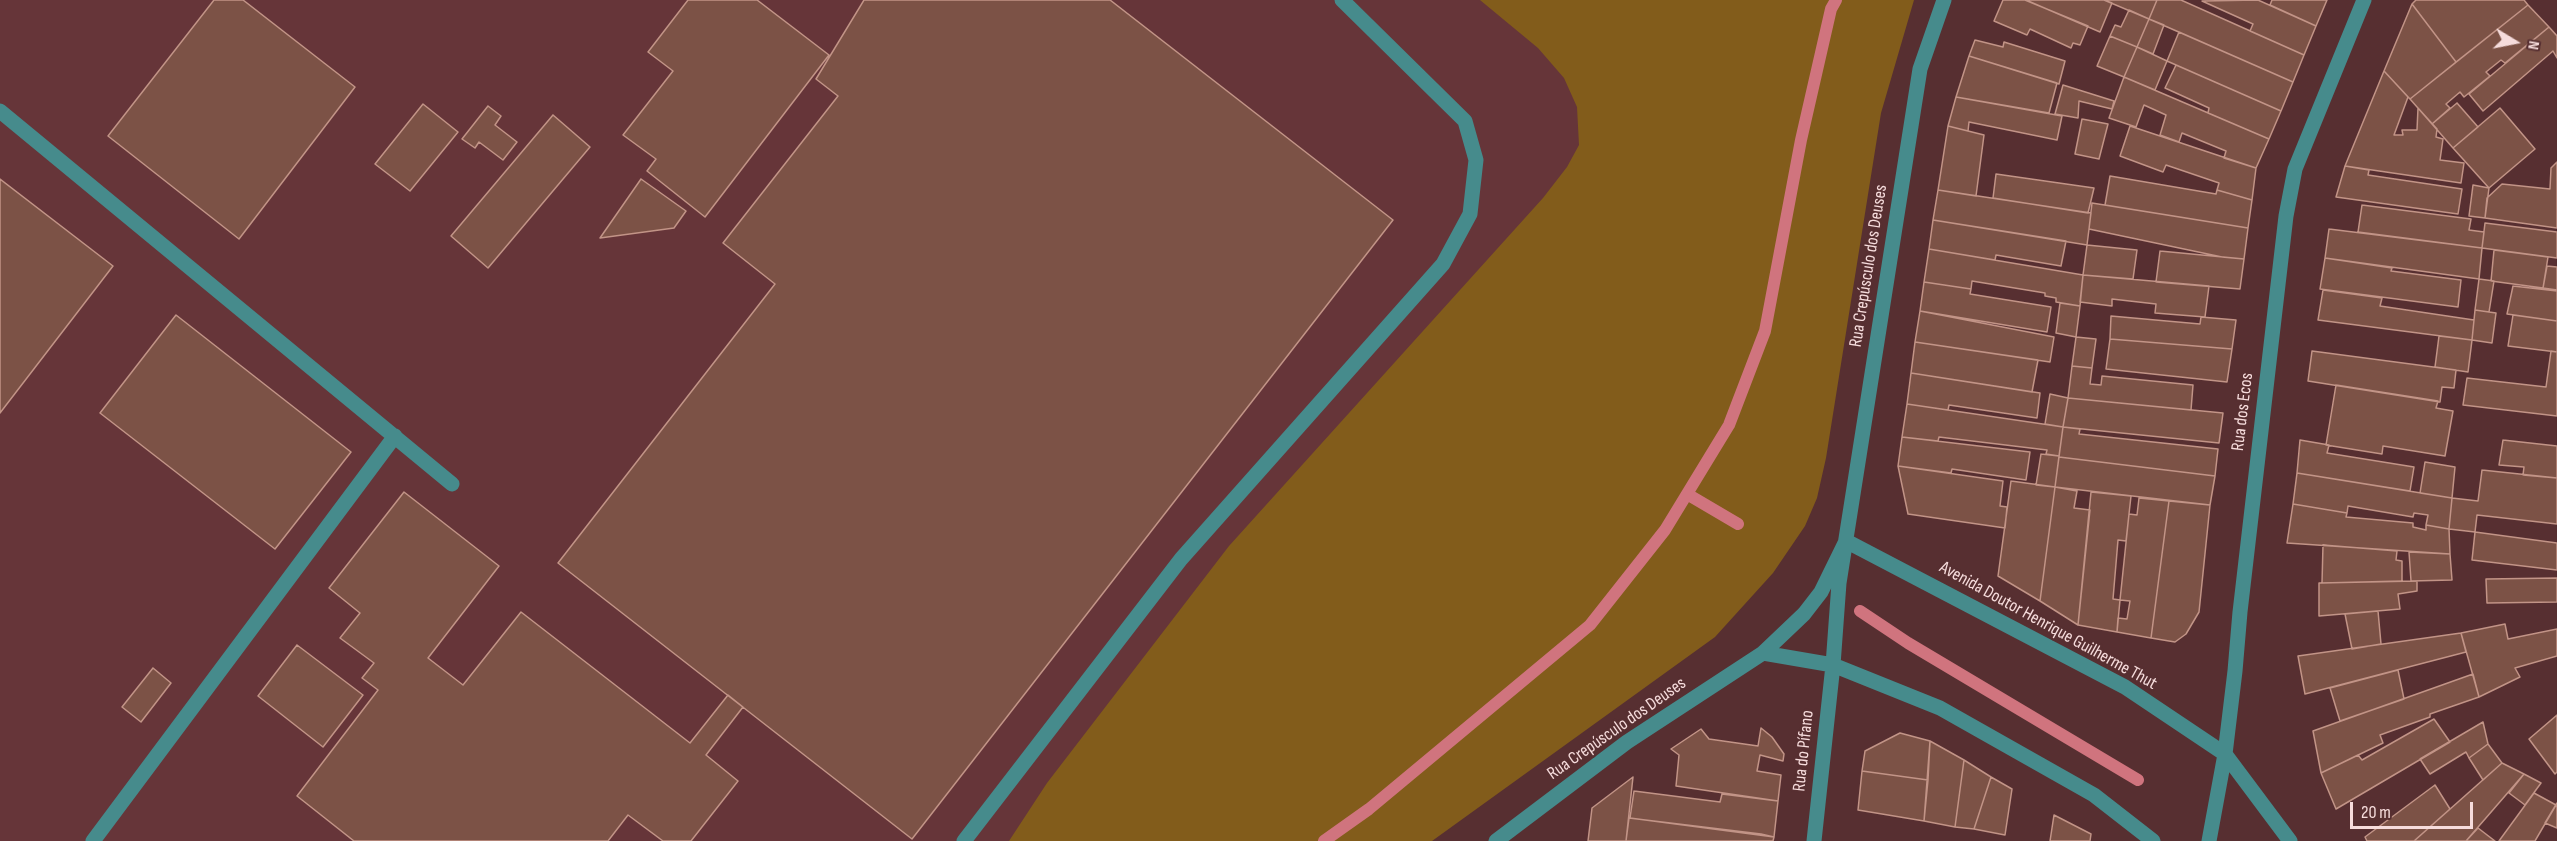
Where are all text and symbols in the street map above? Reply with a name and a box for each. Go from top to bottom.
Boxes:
north arrow [2485,12,2545,72]
text: N [2523,39,2543,51]
street label: Rua Crepúsculo dos Deuses [1845,183,1893,349]
street label: Rua dos Ecos [2228,372,2258,452]
street label: Avenida Doutor Henrique Guilherme Thut [1936,557,2160,695]
street label: Rua Crepúsculo dos Deuses [1544,673,1690,785]
street label: Rua do Pífano [1789,709,1819,793]
scale bar [2353,790,2476,828]
text: 20 m [2361,802,2391,823]

